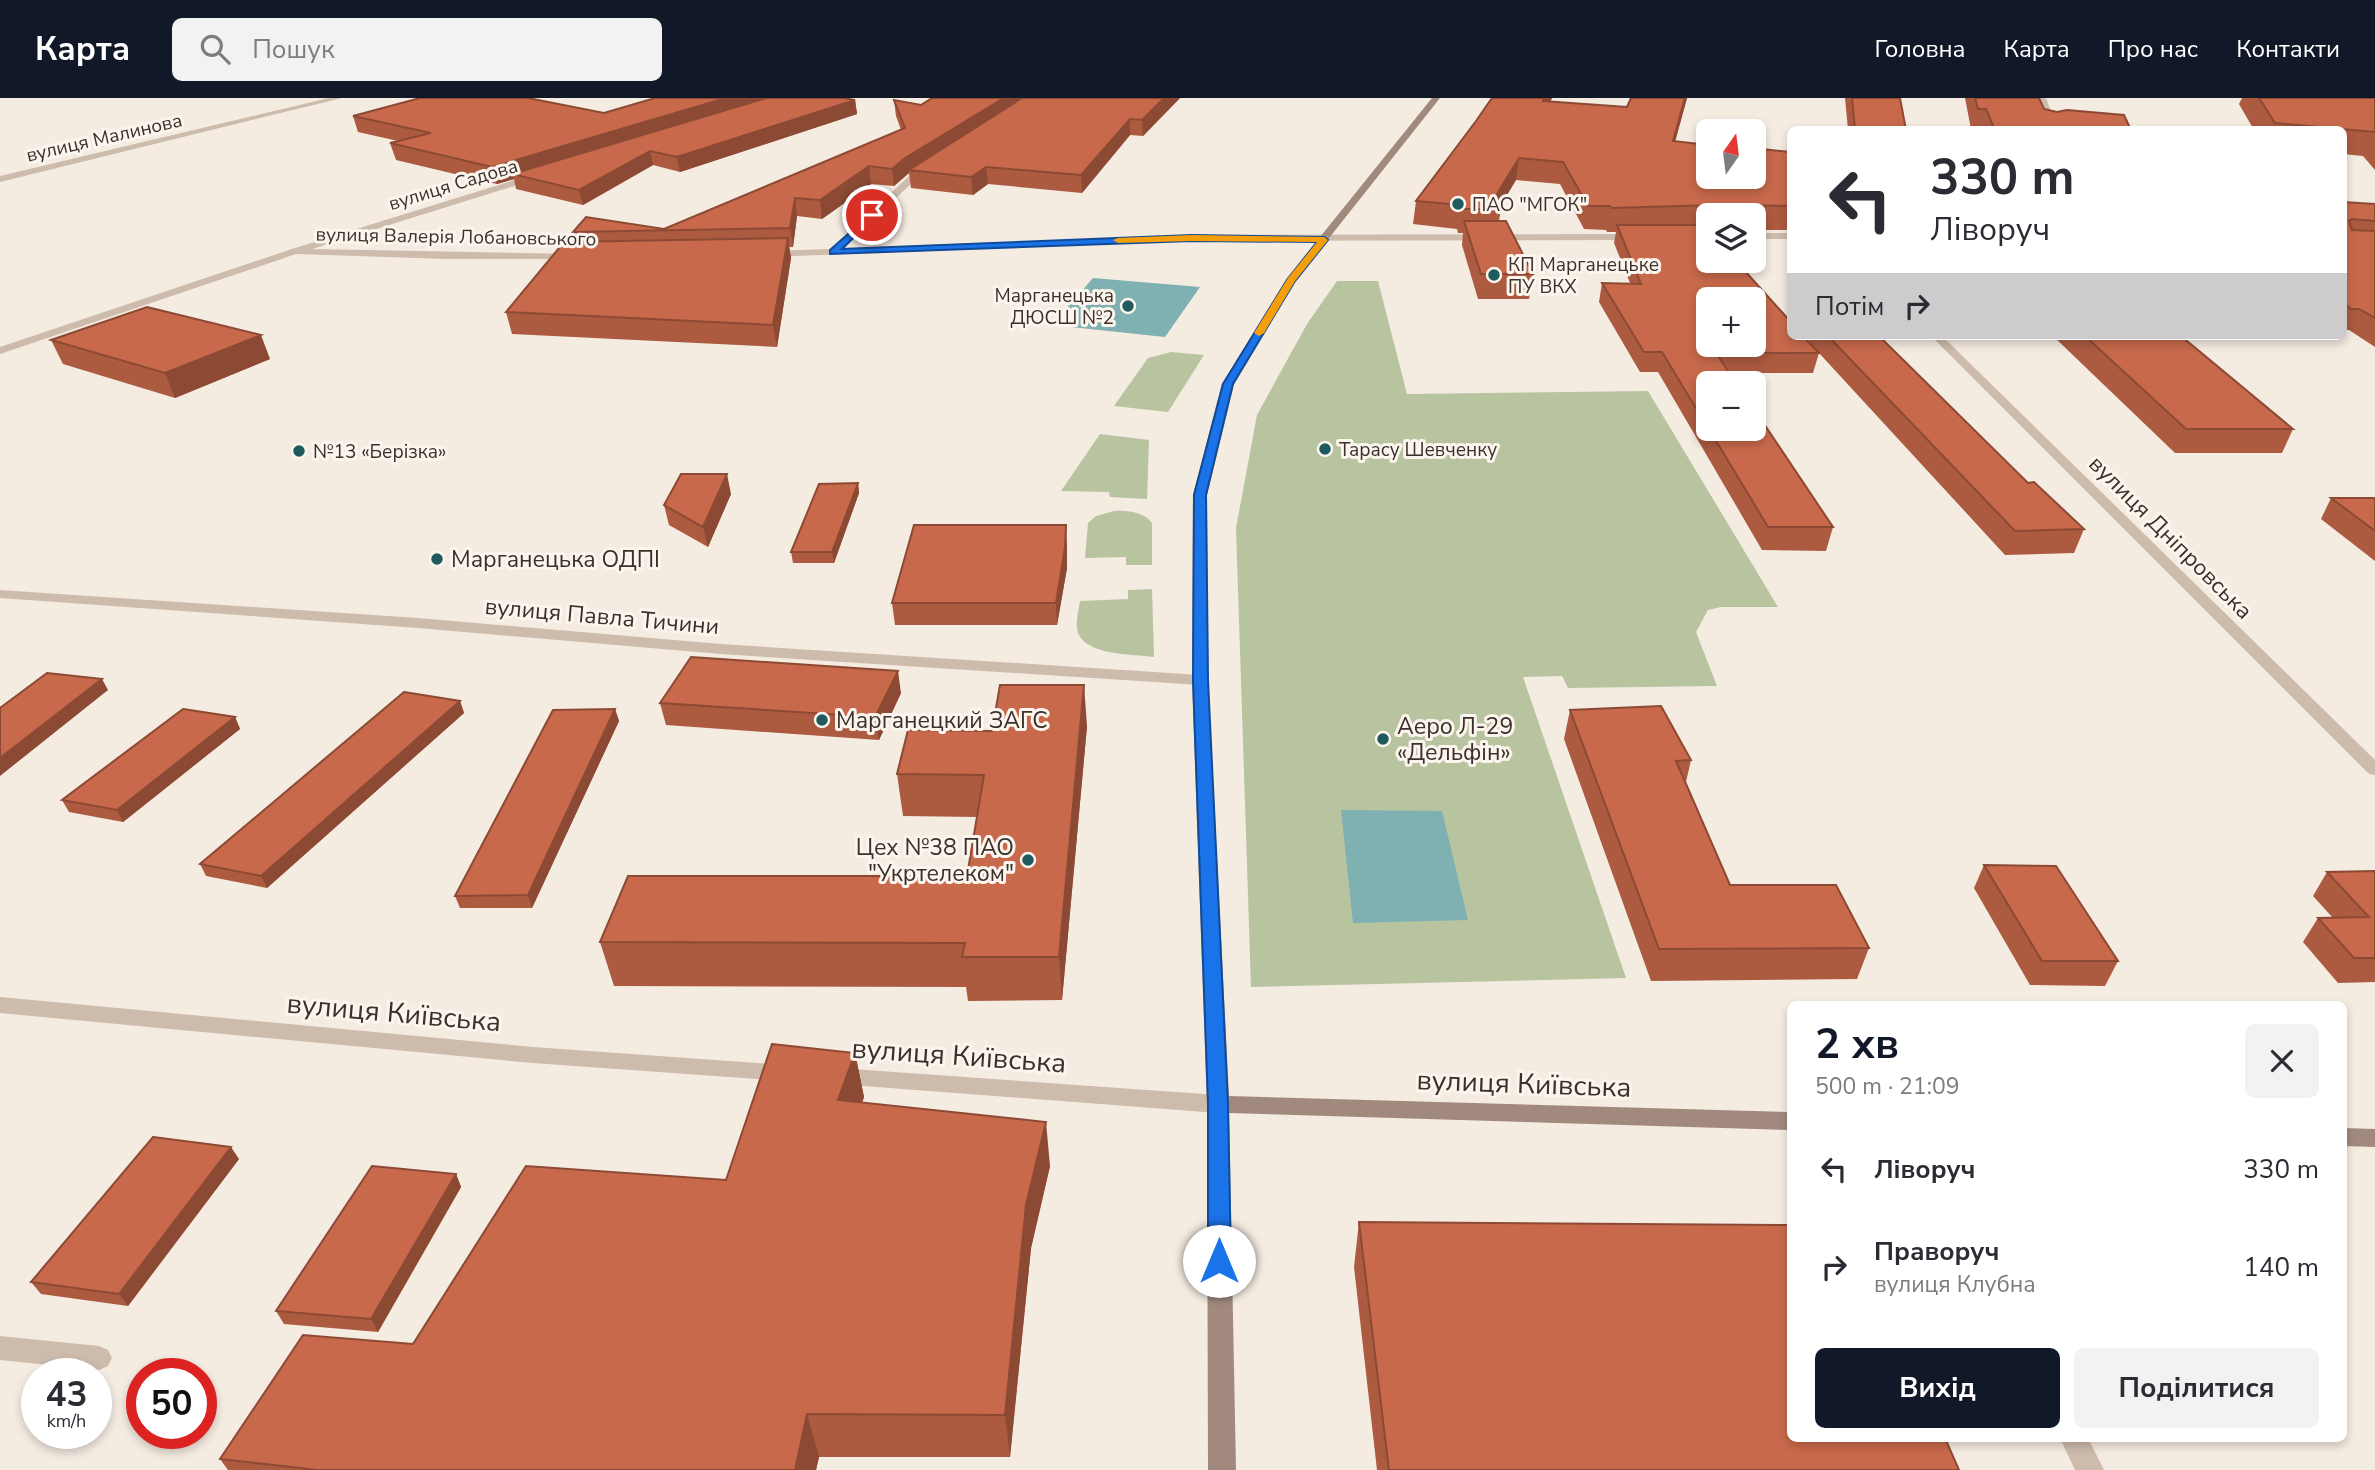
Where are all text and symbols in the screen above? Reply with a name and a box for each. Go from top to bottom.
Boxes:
search box [172,18,662,81]
text: Карта [35,27,130,72]
icon: search [196,30,234,68]
text: Пошук [252,32,335,67]
text: Головна [1875,33,1966,65]
text: Карта [2004,33,2070,65]
text: Про нас [2108,33,2198,65]
text: Контакти [2236,33,2340,65]
street label: вулиця Малинова [24,107,185,169]
north arrow [1696,119,1766,189]
map controls [1696,119,1766,441]
text: 330 m [1930,144,2074,211]
street label: вулиця Садова [386,153,521,217]
icon: left [1815,154,1906,245]
pin [842,185,902,245]
place label: ПАО "МГОК" [1472,192,1587,218]
icon: arrive [853,196,891,234]
marker: ПАО "МГОК" [1450,196,1466,212]
button: layers [1696,203,1766,273]
text: Ліворуч [1930,208,2050,251]
street label: вулиця Валерія Лобановського [315,222,597,252]
place label: КП Марганецьке ПУ ВКХ [1508,252,1659,300]
marker: КП Марганецьке ПУ ВКХ [1486,267,1502,283]
place label: Марганецька ДЮСШ №2 [994,283,1114,331]
button: + [1696,287,1766,357]
icon: right [1898,287,1936,325]
text: Потім [1815,289,1884,324]
marker: Марганецька ДЮСШ №2 [1120,298,1136,314]
button: − [1696,371,1766,441]
place label: Тарасу Шевченку [1339,437,1497,463]
place label: №13 «Берізка» [313,439,446,465]
marker: Тарасу Шевченку [1317,441,1333,457]
marker: №13 «Берізка» [291,443,307,459]
street label: вулиця Дніпровська [2082,449,2259,626]
place label: Марганецька ОДПІ [451,544,660,575]
marker: Марганецька ОДПІ [429,551,445,567]
street label: вулиця Павла Тичини [483,591,720,642]
place label: Марганецкий ЗАГС [836,705,1048,736]
place label: Аеро Л-29 «Дельфін» [1397,711,1513,768]
marker: Марганецкий ЗАГС [814,712,830,728]
marker: Аеро Л-29 «Дельфін» [1375,731,1391,747]
place label: Цех №38 ПАО "Укртелеком" [856,832,1014,889]
marker: Цех №38 ПАО "Укртелеком" [1020,852,1036,868]
street label: вулиця Київська [285,985,503,1041]
text: 2 хв [1815,1016,1899,1073]
button: close [2245,1024,2319,1098]
street label: вулиця Київська [850,1030,1068,1082]
street label: вулиця Київська [1416,1061,1632,1107]
text: 500 m · 21:09 [1815,1071,1960,1102]
icon: left [1815,1150,1853,1188]
text: Ліворуч [1874,1152,1975,1187]
text: 330 m [2243,1152,2319,1187]
position arrow [1182,1224,1256,1298]
text: Праворуч [1874,1234,1999,1269]
icon: right [1815,1248,1853,1286]
text: 140 m [2243,1250,2319,1285]
text: вулиця Клубна [1874,1269,2036,1300]
button: Вихід [1815,1348,2060,1428]
button: Поділитися [2074,1348,2319,1428]
speed limit sign: 50 [126,1358,217,1449]
text: 43 [45,1371,88,1418]
text: km/h [47,1409,86,1433]

